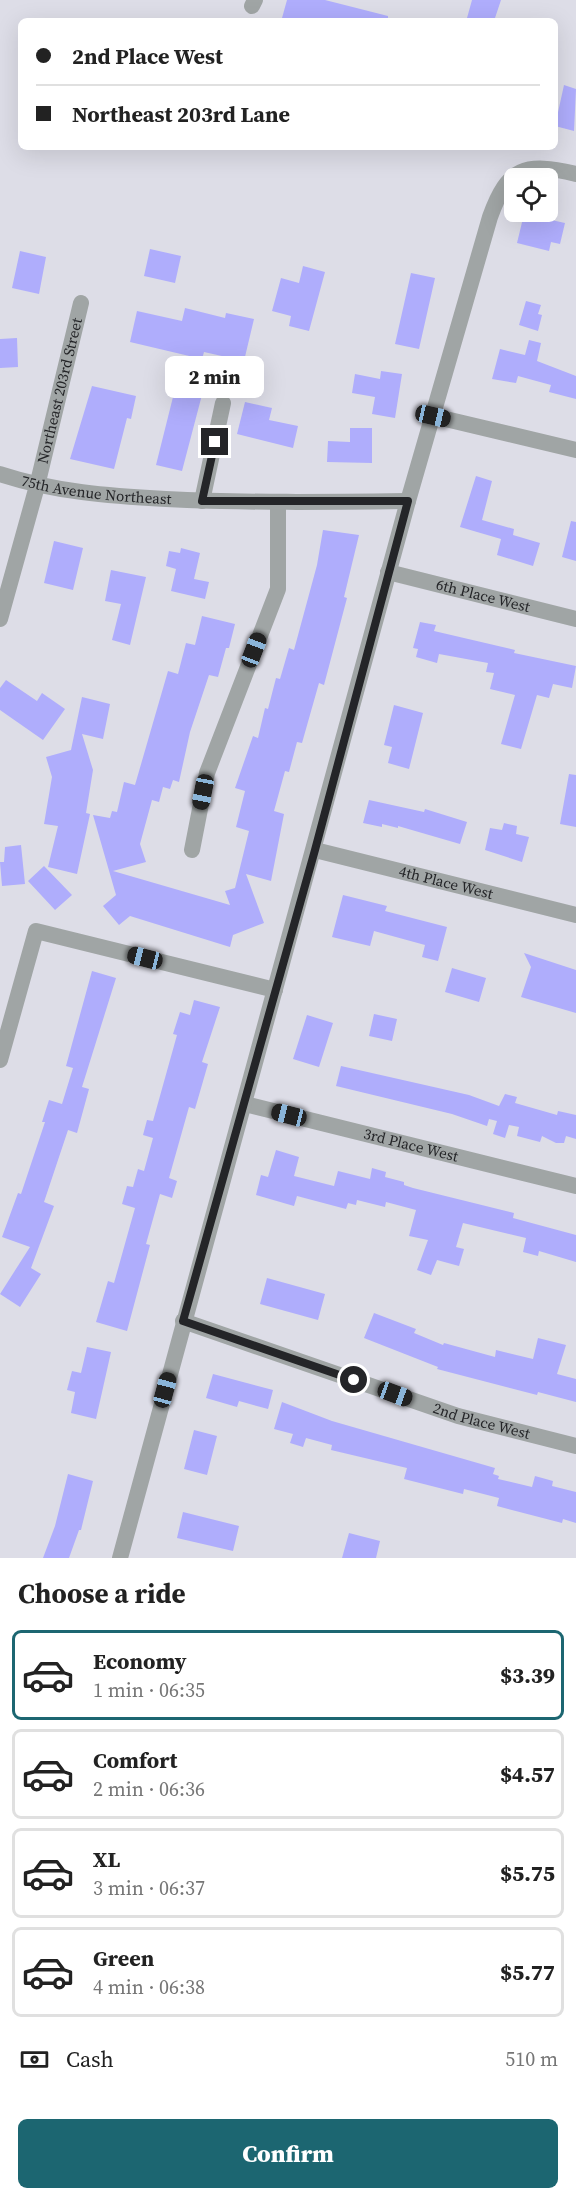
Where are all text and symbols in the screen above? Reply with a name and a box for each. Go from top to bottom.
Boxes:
text: 2nd Place West [72,41,223,71]
text: Northeast 203rd Lane [72,99,290,129]
map controls [504,168,558,222]
button: locate [504,168,558,222]
street label: Northeast 203rd Street [32,315,87,466]
callout: 2 min [166,355,264,397]
text: 2 min [188,363,241,391]
car [413,403,453,429]
route end [201,428,228,455]
street label: 75th Avenue Northeast [19,470,172,509]
street label: 6th Place West [434,573,533,617]
car [239,630,269,670]
car [191,773,215,811]
street label: 4th Place West [397,860,495,904]
car [125,945,165,971]
car [269,1102,309,1128]
street label: 3rd Place West [361,1123,461,1167]
route start [340,1366,367,1393]
car [152,1370,178,1410]
car [375,1379,415,1409]
street label: 2nd Place West [430,1397,533,1444]
text: Choose a ride [18,1575,186,1612]
text: Economy [93,1646,187,1676]
icon: car [21,1648,75,1702]
text: $3.39 [500,1660,555,1690]
text: 1 min · 06:35 [93,1676,205,1704]
text: Comfort [93,1745,177,1775]
icon: car [21,1747,75,1801]
text: $4.57 [500,1759,555,1789]
text: 2 min · 06:36 [93,1775,205,1803]
text: XL [93,1844,120,1874]
icon: car [21,1846,75,1900]
text: $5.75 [500,1858,555,1888]
text: 3 min · 06:37 [93,1874,205,1902]
text: Green [93,1943,154,1973]
icon: car [21,1945,75,1999]
text: $5.77 [500,1957,555,1987]
text: 4 min · 06:38 [93,1973,205,2001]
icon: cash [18,2043,51,2076]
text: Cash [66,2044,114,2074]
text: 510 m [505,2045,558,2073]
button: Confirm [18,2119,558,2188]

